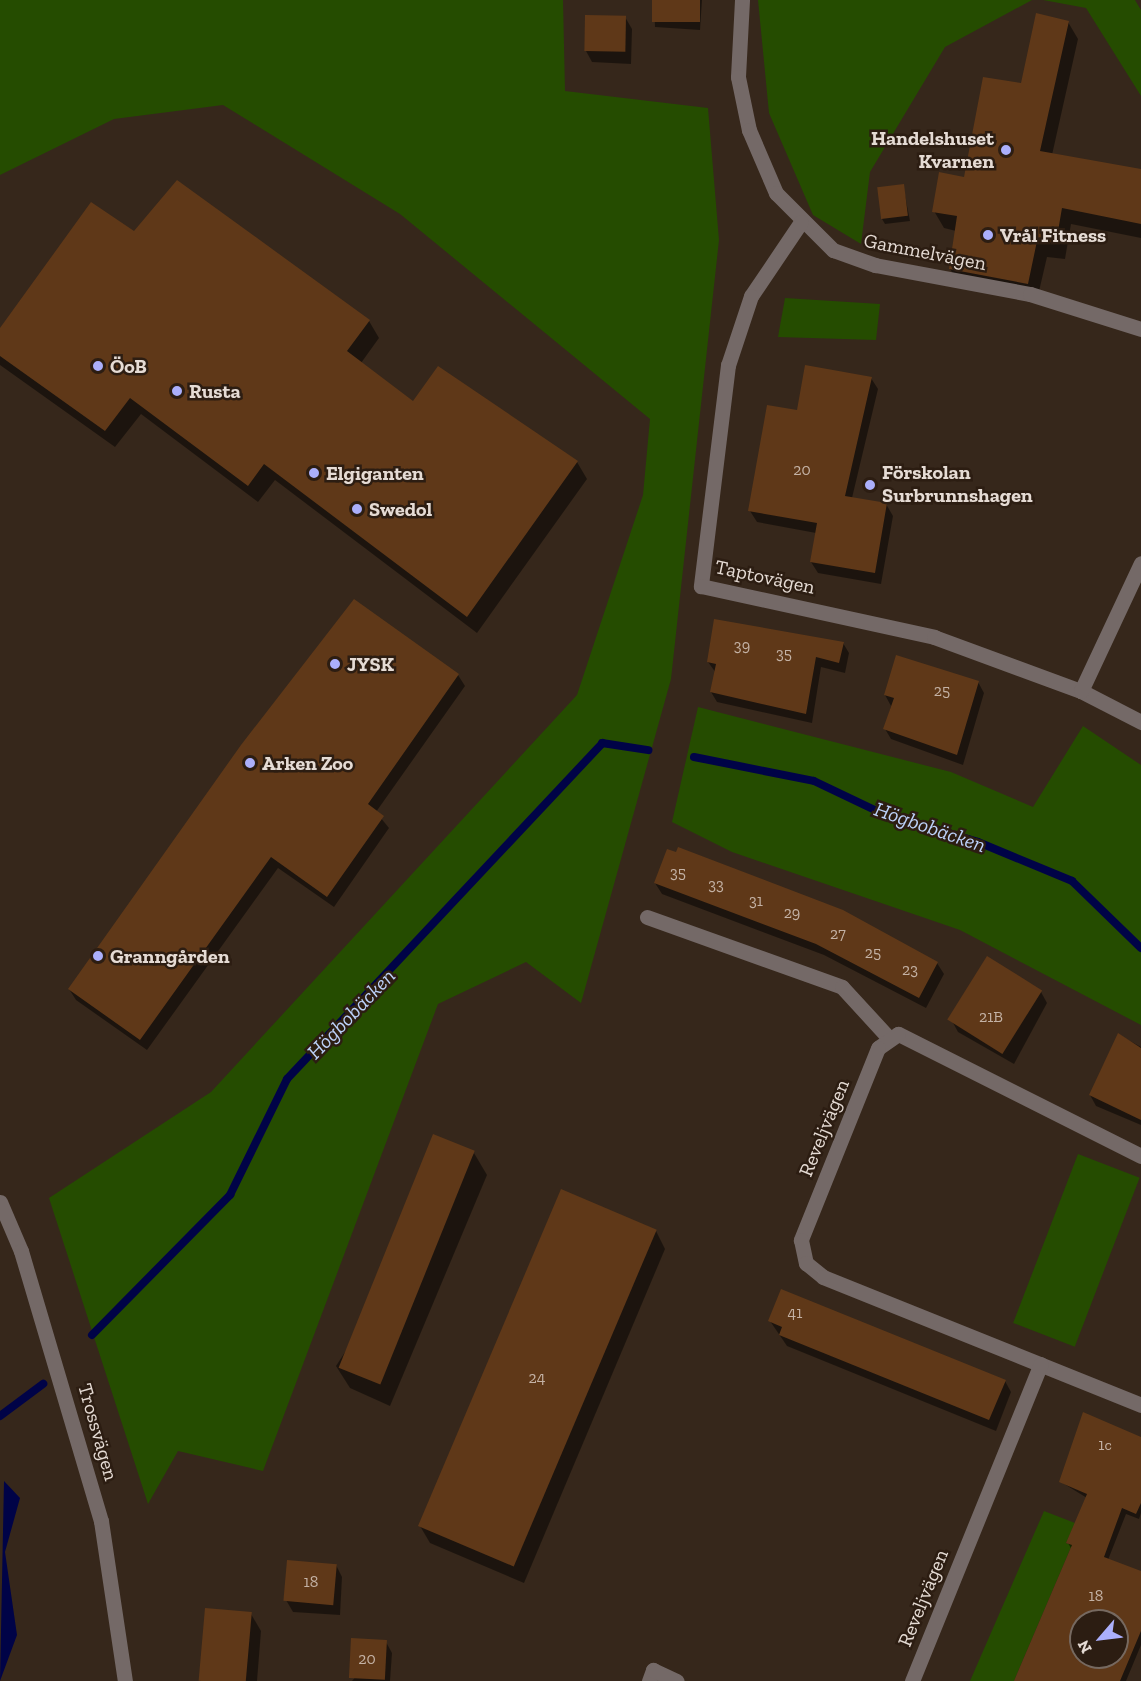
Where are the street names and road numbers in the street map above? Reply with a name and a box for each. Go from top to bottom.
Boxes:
street label: Gammelvägen [862,228,988,276]
street label: Taptovägen [713,555,817,599]
street label: Reveljvägen [794,1076,854,1180]
street label: Trossvägen [73,1381,123,1483]
street label: Reveljvägen [893,1546,953,1650]

